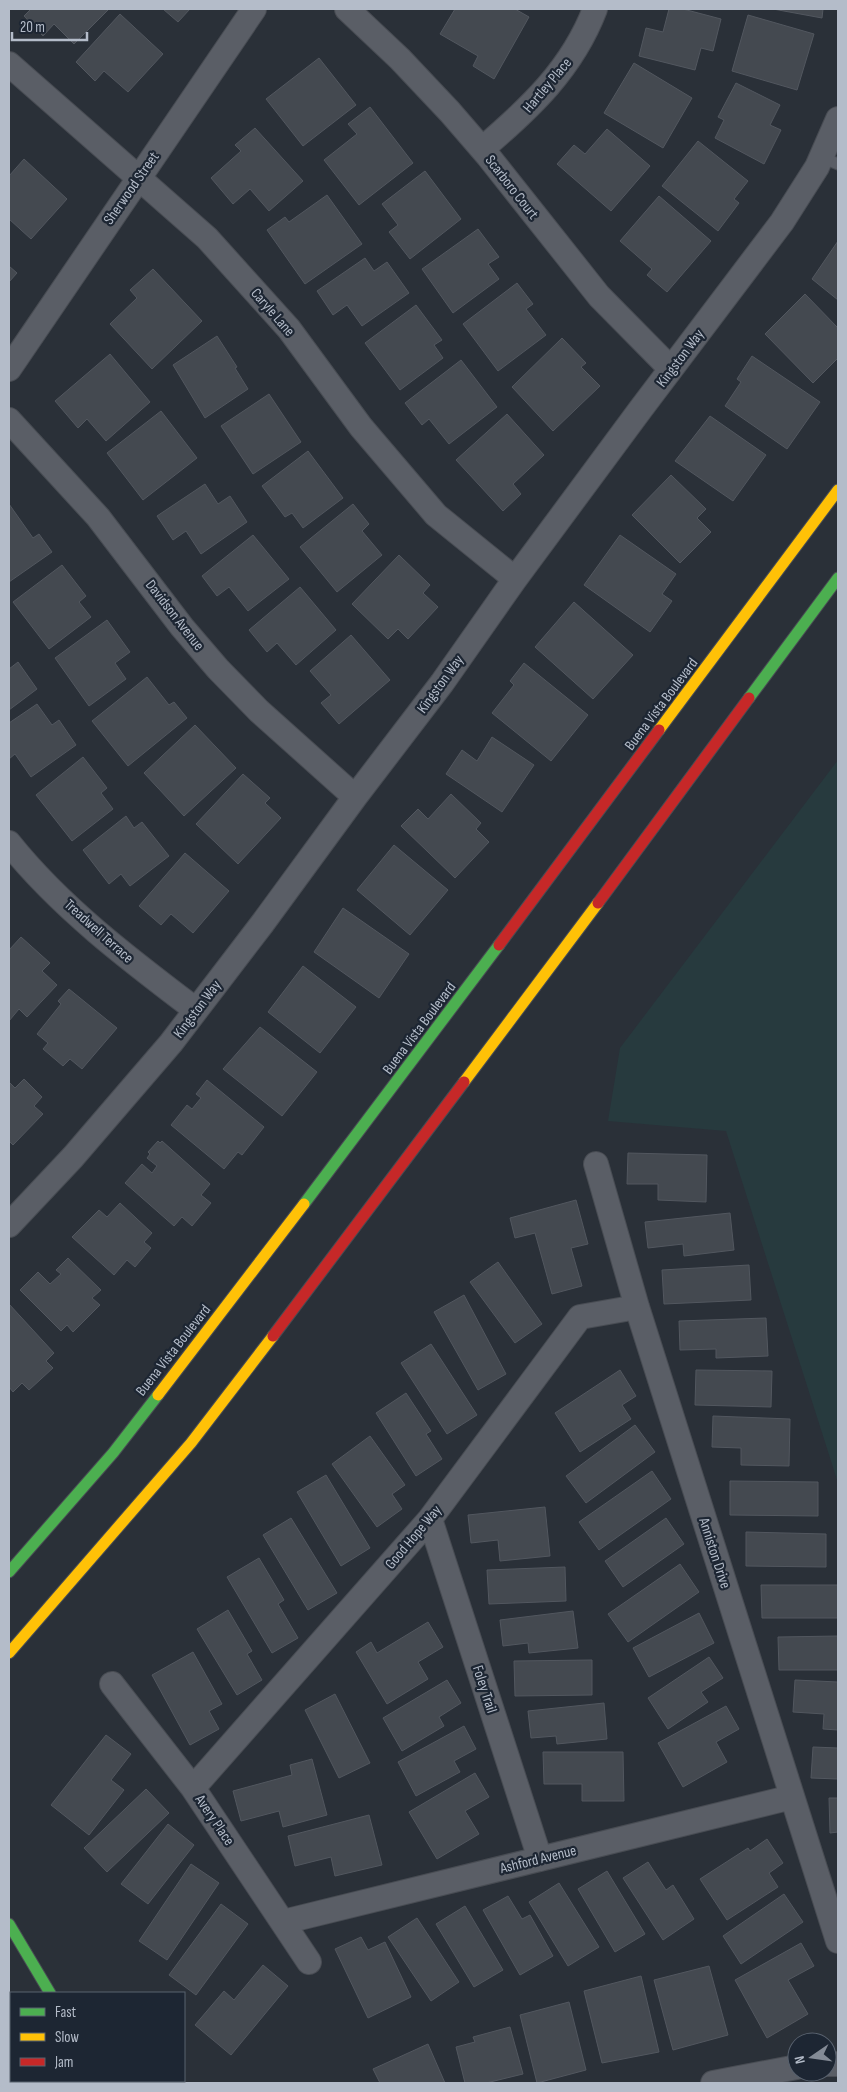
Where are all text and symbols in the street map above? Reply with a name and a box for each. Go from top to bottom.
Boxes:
scale bar [12,10,88,42]
text: 20 m [20,18,45,37]
street label: Hartley Place [519,54,576,117]
street label: Sherwood Street [99,148,164,228]
street label: Scarboro Court [481,151,543,223]
street label: Caryle Lane [246,284,299,340]
street label: Kingston Way [652,325,708,391]
street label: Davidson Avenue [141,576,208,655]
street label: Kingston Way [413,651,468,717]
street label: Buena Vista Boulevard [621,654,702,754]
street label: Treadwell Terrace [60,895,137,967]
street label: Kingston Way [169,976,225,1042]
street label: Buena Vista Boulevard [379,978,460,1078]
street label: Buena Vista Boulevard [132,1301,215,1400]
street label: Good Hope Way [381,1501,446,1573]
street label: Anniston Drive [694,1514,735,1591]
street label: Foley Trail [468,1663,501,1715]
street label: Avery Place [190,1790,239,1849]
street label: Ashford Avenue [497,1841,578,1878]
legend [10,1992,185,2082]
text: Fast [55,2003,77,2022]
text: Slow [55,2028,79,2047]
north arrow [787,2032,837,2082]
text: Jam [54,2053,73,2072]
text: N [791,2054,809,2065]

